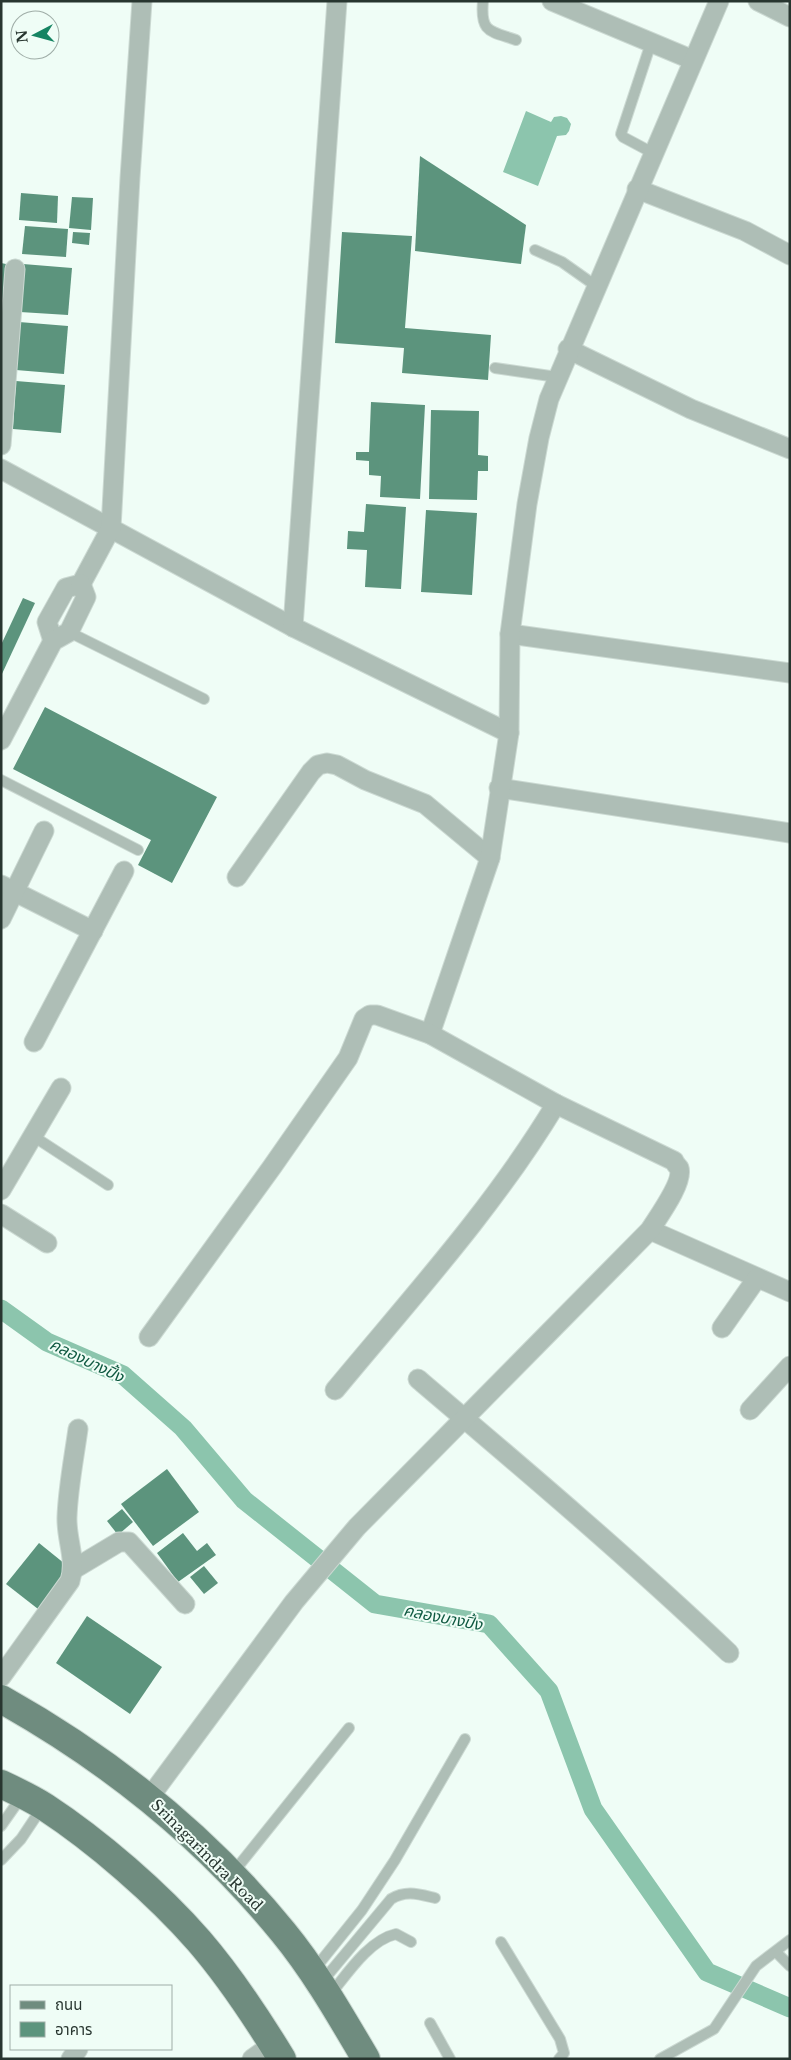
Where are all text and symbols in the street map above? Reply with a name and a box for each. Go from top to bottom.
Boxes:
north arrow [10,10,60,60]
text: N [12,29,32,44]
water label: คลองบางปิ้ง [47,1333,129,1387]
water label: คลองบางปิ้ง [402,1600,485,1635]
street label: Srinagarindra Road [147,1795,267,1915]
legend [10,1985,172,2050]
text: ถนน [55,1995,82,2014]
text: อาคาร [55,2020,92,2039]

